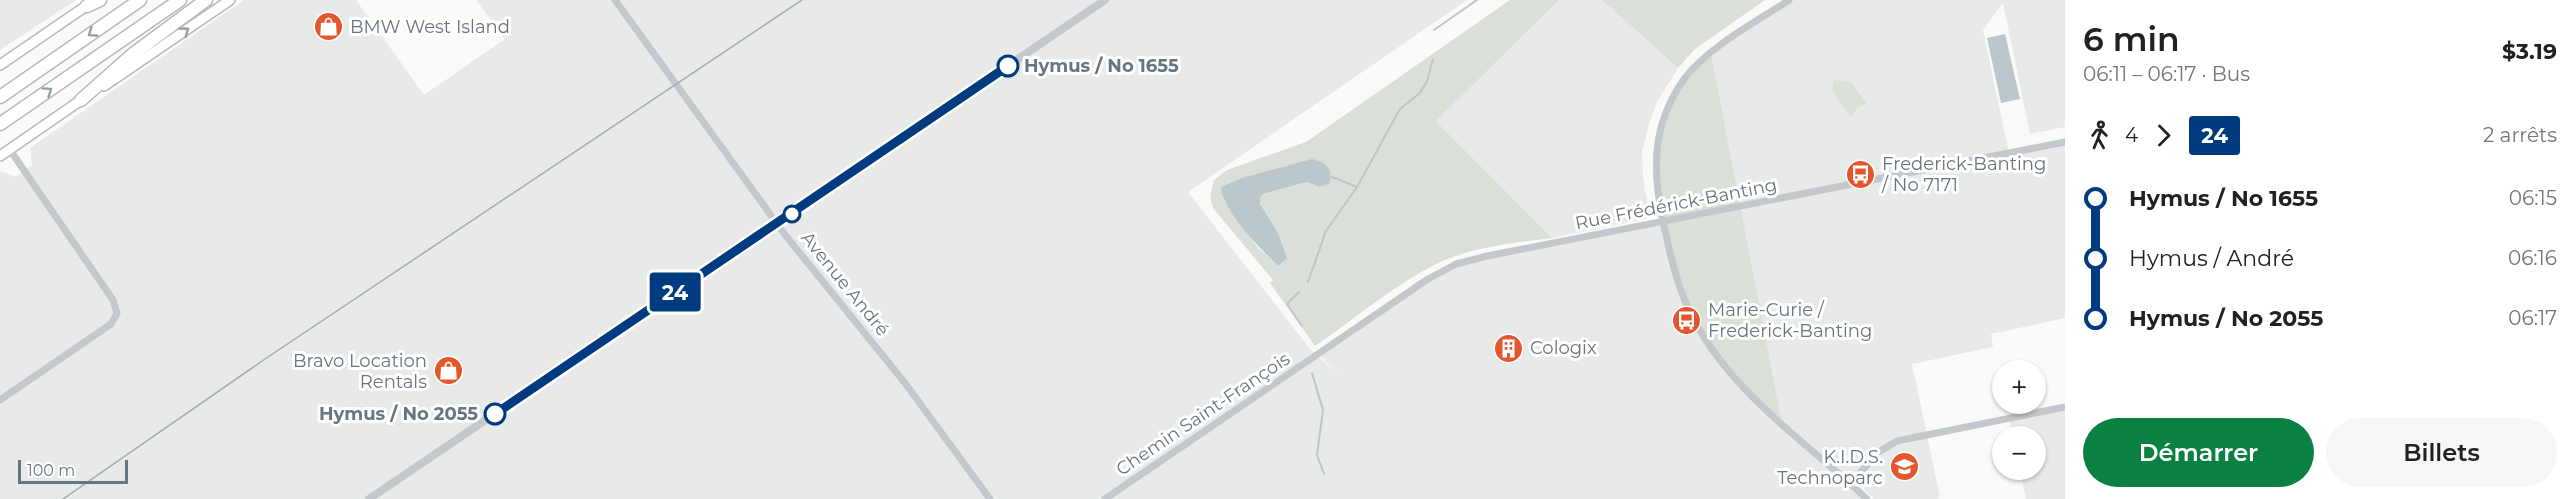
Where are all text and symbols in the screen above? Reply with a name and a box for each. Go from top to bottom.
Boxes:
shop icon: BMW West Island [313,11,345,43]
place label: BMW West Island [350,16,510,38]
text: 6 min [2083,19,2180,59]
one-way arrow [88,26,99,37]
one-way arrow [178,27,189,38]
text: $3.19 [2502,38,2557,65]
marker: Hymus / No 1655 [997,55,1019,77]
place label: Hymus / No 1655 [1024,55,1179,77]
text: 06:11 – 06:17 · Bus [2083,62,2250,86]
one-way arrow [42,87,53,98]
icon: walk [2083,119,2116,152]
icon: forward [2147,119,2180,152]
text: 4 [2125,123,2138,147]
text: 24 [2201,123,2228,148]
text: 2 arrêts [2483,123,2557,147]
place label: Frederick-Banting / No 7171 [1881,153,2046,196]
bus stop icon: Frederick-Banting / No 7171 [1845,158,1877,190]
street label: Rue Frédérick-Banting [1573,174,1779,234]
text: Hymus / No 1655 [2129,185,2318,212]
text: 06:15 [2509,186,2557,210]
unlabelled marker [783,205,801,223]
street label: Avenue André [796,227,894,341]
text: Hymus / André [2129,245,2294,272]
text: 06:16 [2508,246,2557,270]
line badge: 24 [648,272,702,312]
text: 24 [662,280,688,305]
place label: Marie-Curie / Frederick-Banting [1708,299,1872,342]
bus stop icon: Marie-Curie / Frederick-Banting [1671,304,1703,336]
text: Hymus / No 2055 [2129,305,2323,332]
text: 06:17 [2508,306,2557,330]
building icon: Cologix [1493,332,1525,364]
place label: Cologix [1530,337,1597,359]
street label: Chemin Saint-François [1112,348,1294,480]
place label: Bravo Location Rentals [293,350,427,393]
shop icon: Bravo Location Rentals [432,355,464,387]
map controls [1992,360,2046,480]
button: + [1992,360,2046,414]
place label: Hymus / No 2055 [319,403,478,425]
marker: Hymus / No 2055 [484,403,506,425]
button: Démarrer [2083,418,2314,487]
button: Billets [2326,418,2557,487]
button: − [1992,426,2046,480]
place label: K.I.D.S. Technoparc [1777,446,1883,489]
school or university icon: K.I.D.S. Technoparc [1888,451,1920,483]
scale bar [18,457,128,484]
text: 100 m [27,461,75,480]

